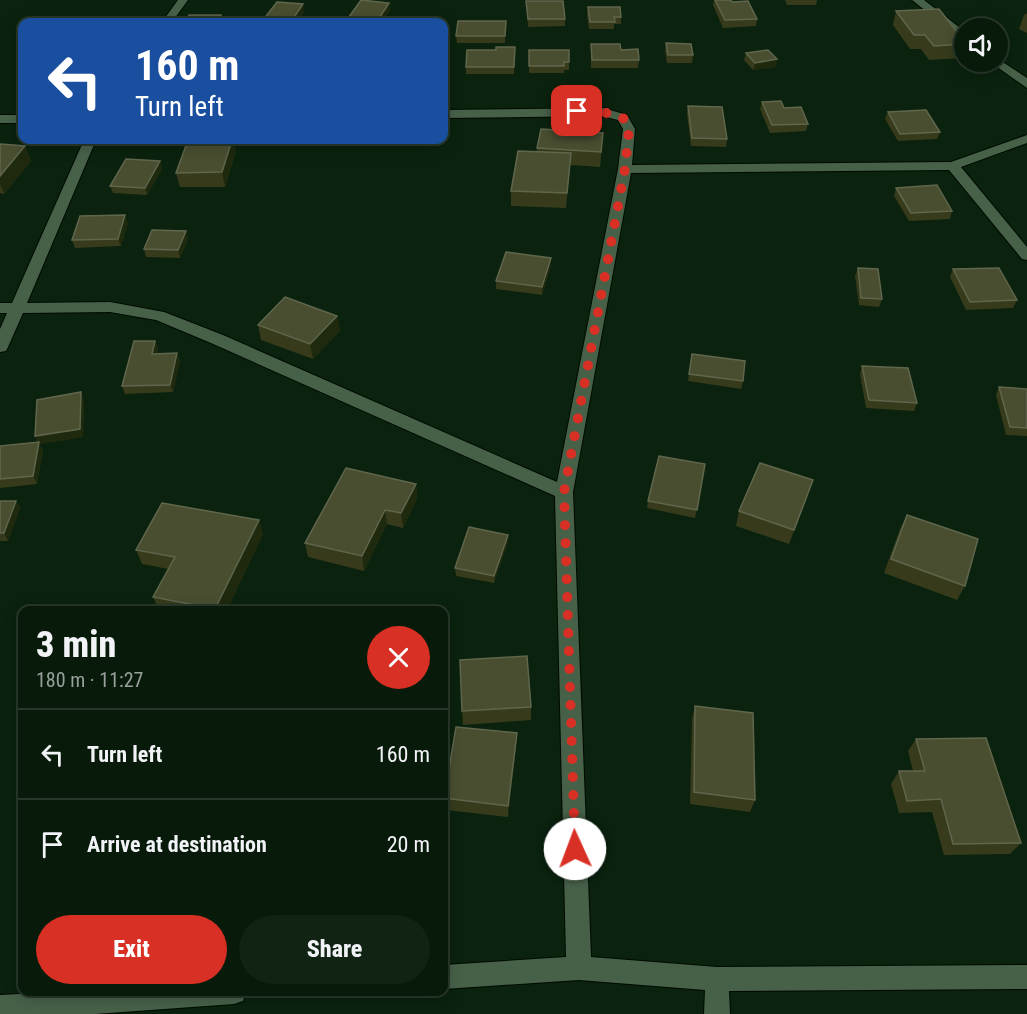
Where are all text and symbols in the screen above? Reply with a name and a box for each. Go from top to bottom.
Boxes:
map controls [954,18,1008,72]
button: sound [954,18,1008,72]
text: 160 m [135,41,240,90]
icon: left [36,42,114,120]
pin [551,85,602,136]
text: Turn left [135,91,224,123]
icon: arrive [560,94,593,127]
text: 3 min [36,624,116,666]
button: close [367,626,430,689]
text: 180 m · 11:27 [36,668,143,692]
icon: left [36,738,69,771]
text: Turn left [87,742,162,767]
text: 160 m [376,742,430,767]
position arrow [543,817,607,881]
icon: arrive [36,828,69,861]
text: Arrive at destination [87,832,267,857]
text: 20 m [387,832,430,857]
button: Exit [36,915,227,984]
button: Share [239,915,430,984]

